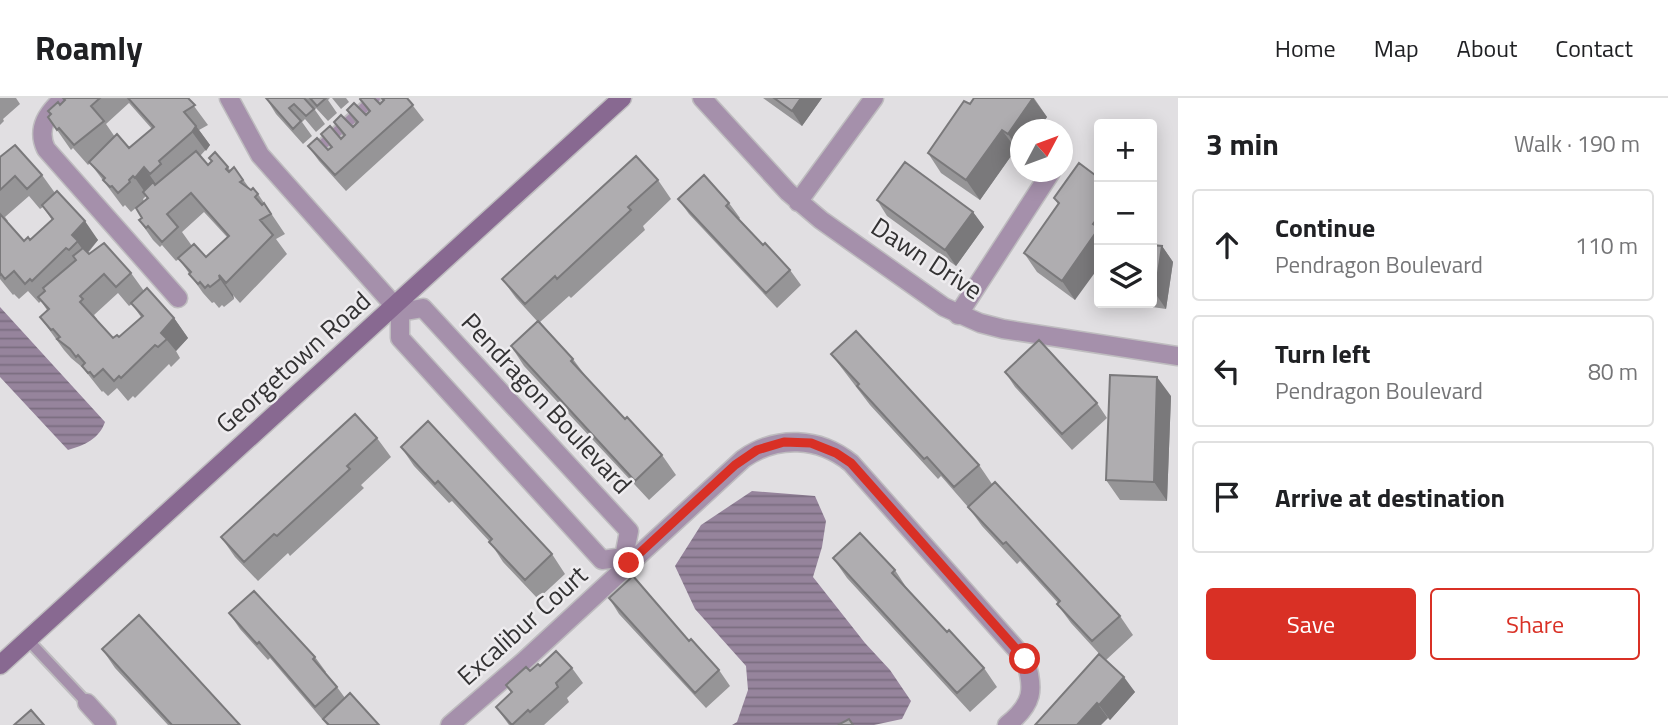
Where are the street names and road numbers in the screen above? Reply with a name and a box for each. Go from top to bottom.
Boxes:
street label: Dawn Drive [863,207,991,309]
street label: Georgetown Road [207,282,379,442]
street label: Pendragon Boulevard [453,304,641,502]
street label: Excalibur Court [448,556,596,694]

